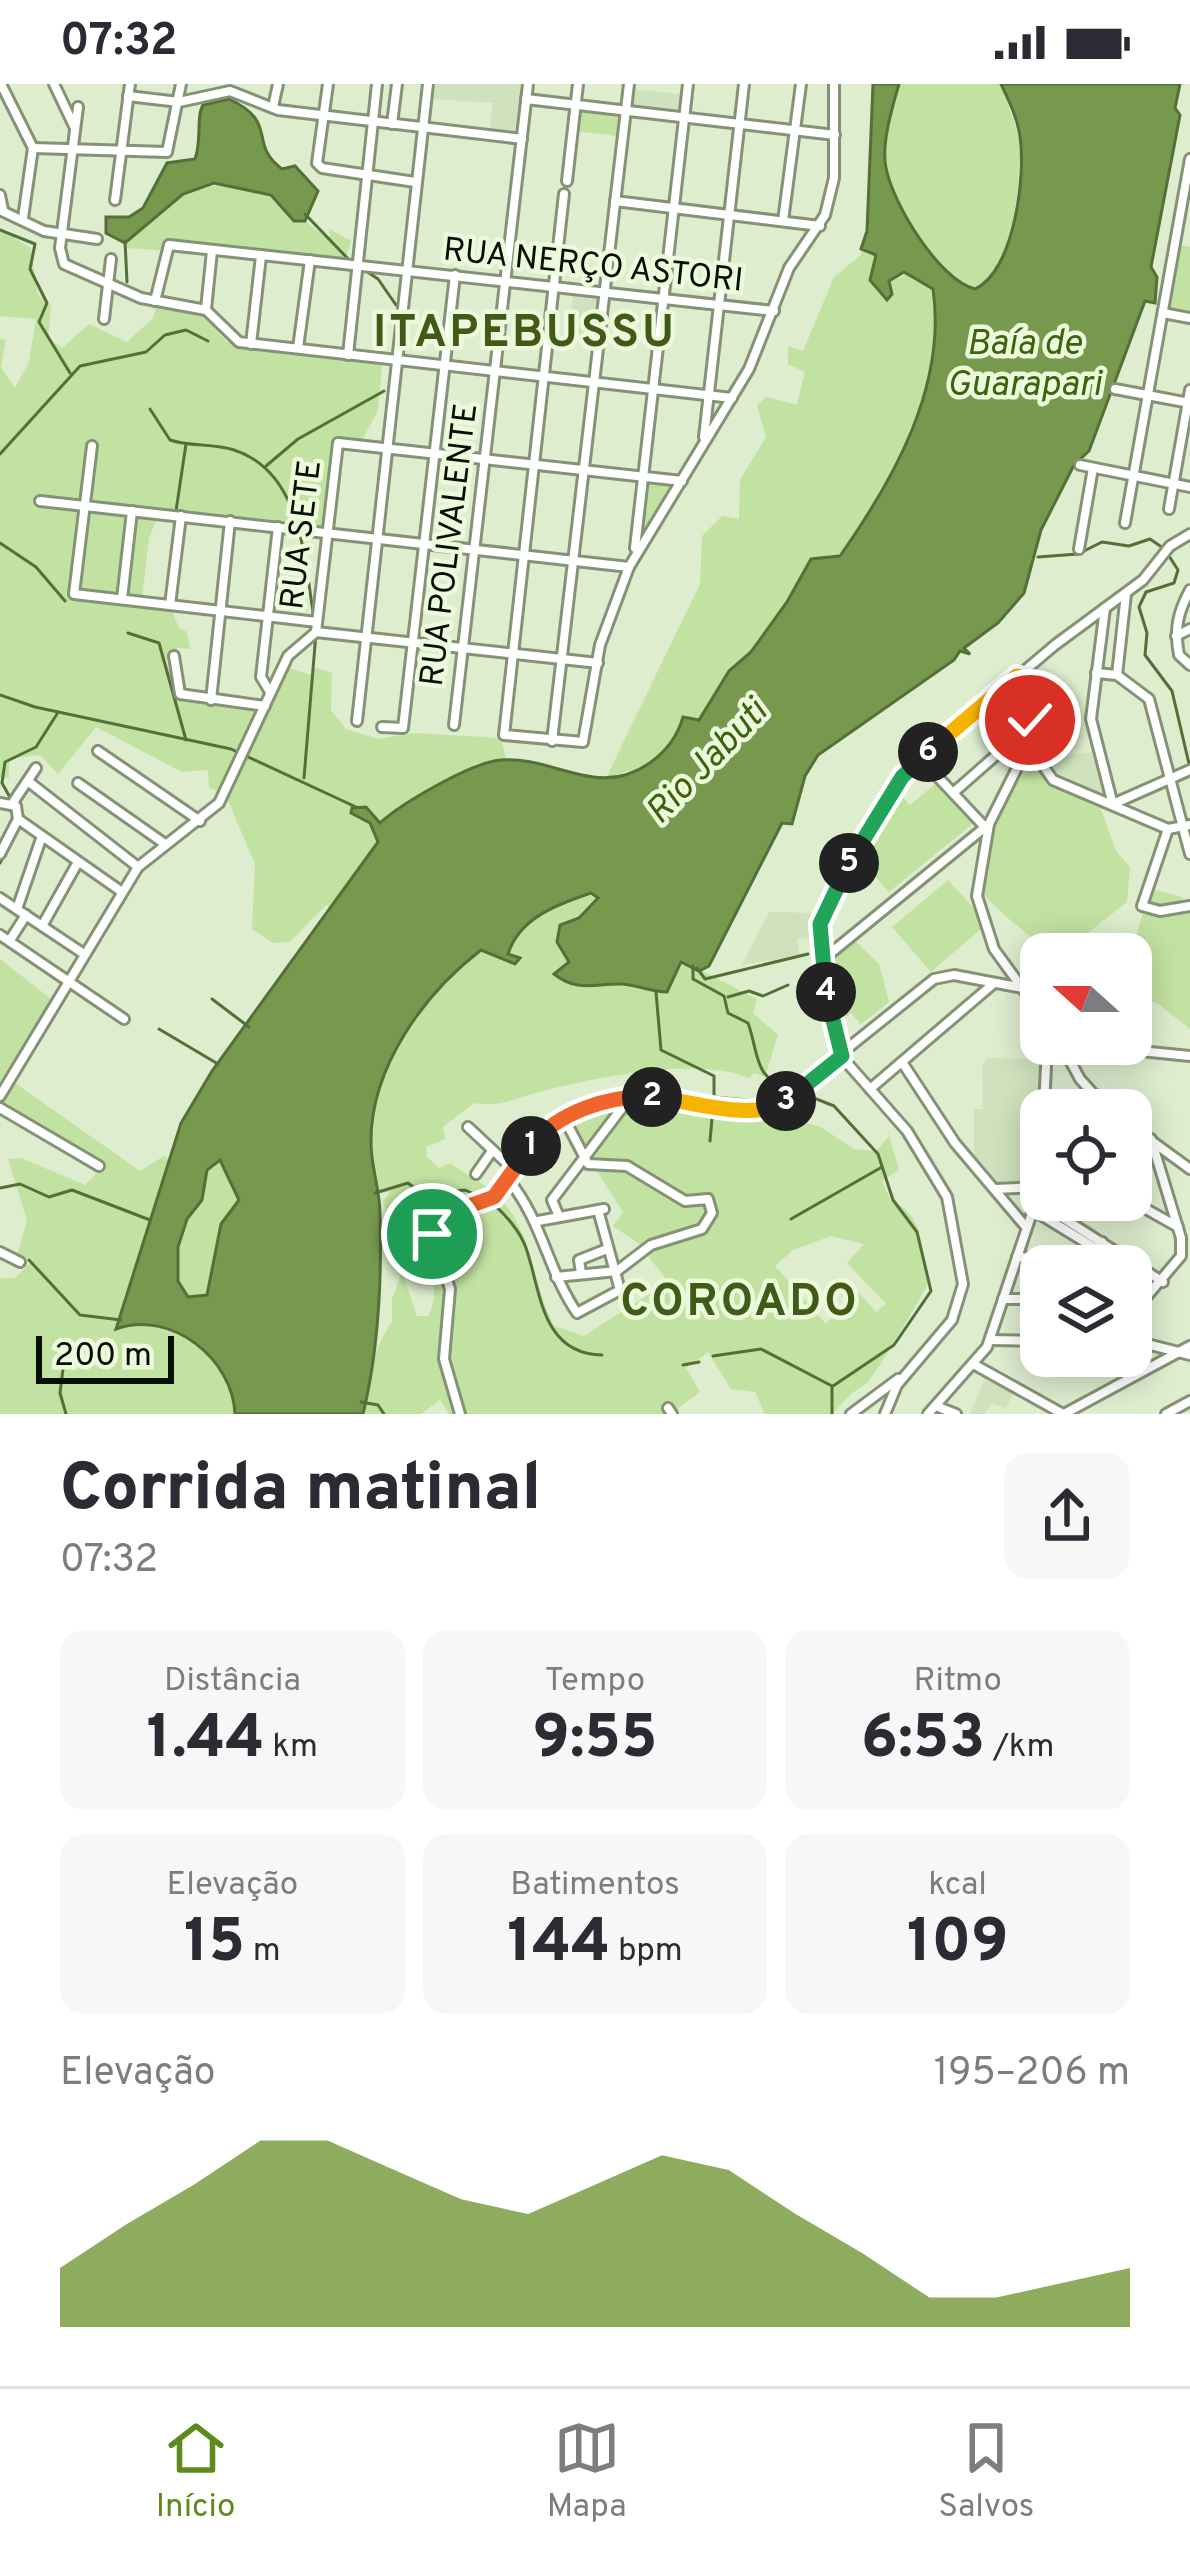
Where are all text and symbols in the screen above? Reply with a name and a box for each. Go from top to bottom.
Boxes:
text: 07:32 [60,14,177,71]
street label: RUA NERÇO ASTORI [441,230,745,304]
district label: ITAPEBUSSU [373,306,677,363]
water label: Baía de Guarapari [947,322,1103,409]
street label: RUA POLIVALENTE [413,401,489,689]
street label: RUA SETE [273,458,333,612]
pin [979,669,1081,771]
icon: check [997,687,1063,753]
water label: Rio Jabuti [637,689,780,835]
pin: 6 [898,722,958,782]
text: 6 [918,731,938,773]
pin: 5 [819,833,879,893]
text: 5 [839,842,859,884]
north arrow [1020,933,1152,1065]
map controls [1020,933,1152,1377]
pin: 4 [796,962,856,1022]
text: 4 [815,971,837,1013]
pin: 2 [622,1067,682,1127]
pin: 3 [756,1071,816,1131]
text: 2 [642,1076,662,1118]
text: 3 [776,1080,796,1122]
button: locate [1020,1089,1152,1221]
pin: 1 [501,1116,561,1176]
text: 1 [524,1125,538,1167]
pin [381,1183,483,1285]
icon: arrive [399,1201,465,1267]
button: layers [1020,1245,1152,1377]
district label: COROADO [620,1275,860,1332]
scale bar [36,1330,174,1383]
text: 200 m [54,1336,152,1378]
text: Corrida matinal [60,1450,541,1533]
button: share [1004,1453,1130,1579]
text: 07:32 [60,1537,158,1586]
text: Distância [164,1661,301,1703]
text: Tempo [545,1661,645,1703]
text: Ritmo [913,1661,1002,1703]
text: 1.44 [147,1703,265,1779]
text: 9:55 [532,1703,658,1779]
text: 6:53 [861,1703,985,1779]
text: km [265,1727,318,1769]
text: /km [985,1727,1055,1769]
text: Elevação [167,1865,298,1907]
text: Batimentos [510,1865,680,1907]
text: kcal [928,1865,987,1907]
text: 15 [184,1907,245,1983]
text: 144 [507,1907,610,1983]
text: 109 [907,1907,1008,1983]
text: m [245,1931,281,1973]
text: bpm [610,1931,683,1973]
text: Elevação [60,2050,215,2099]
text: 195–206 m [934,2050,1130,2099]
tab: Início [156,2415,235,2529]
tab: Mapa [547,2415,627,2529]
tab: Salvos [938,2415,1034,2529]

